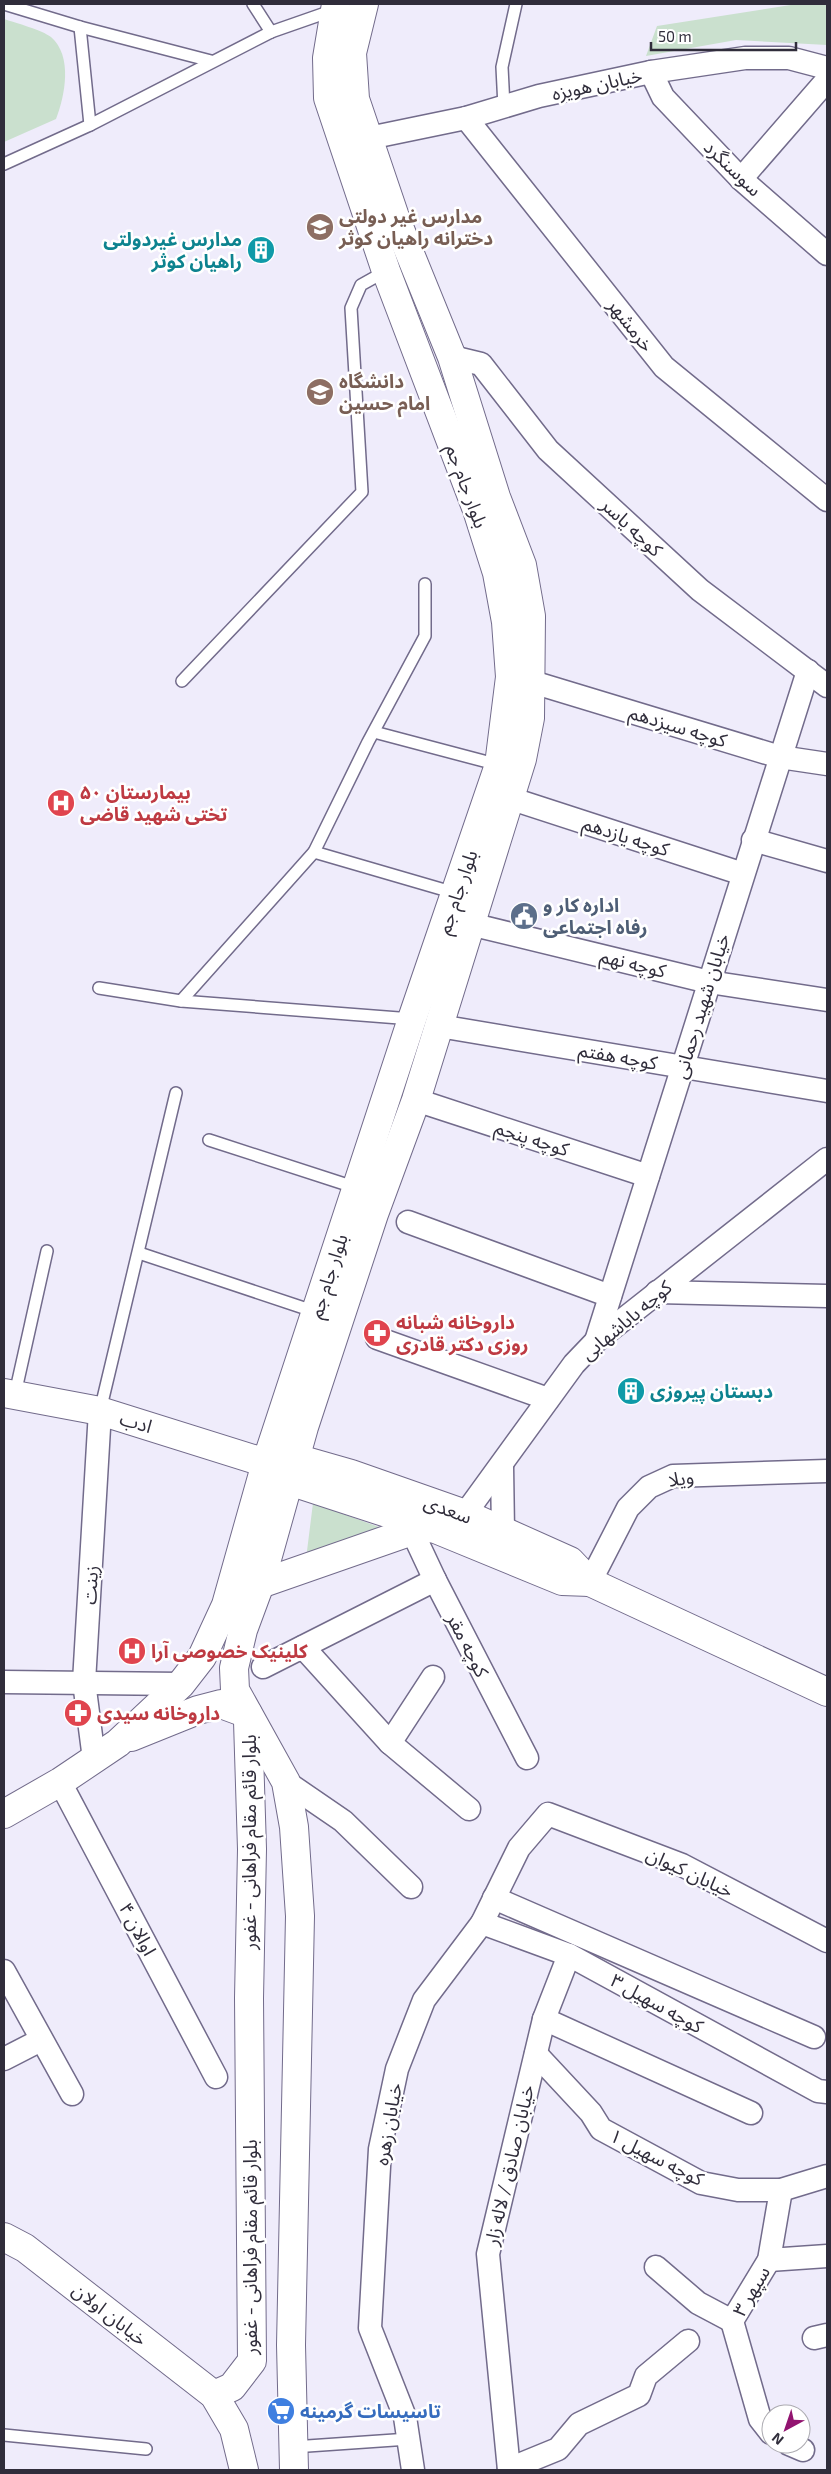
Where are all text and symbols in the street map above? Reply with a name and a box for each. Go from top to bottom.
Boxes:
scale bar [651,20,796,52]
text: 50 m [658,27,692,45]
street label: خیابان هویزه [550,63,644,105]
street label: سوسنگرد [699,135,767,201]
place label: مدارس غیر دولتی دخترانه راهیان کوثر [338,204,493,250]
school or university icon: مدارس غیر دولتی دخترانه راهیان کوثر [305,212,335,242]
place label: مدارس غیردولتی راهیان کوثر [103,227,242,273]
building icon: مدارس غیردولتی راهیان کوثر [246,235,276,265]
street label: خرمشهر [602,293,659,357]
place label: دانشگاه امام حسین [339,369,430,418]
school or university icon: دانشگاه امام حسین [305,377,335,407]
street label: بلوار جام جم [438,441,493,532]
street label: کوچه یاسر [595,492,668,563]
street label: کوچه سیزدهم [625,700,731,755]
place label: بیمارستان ۵۰ تختی شهید قاضی [80,780,227,825]
hospital icon: بیمارستان ۵۰ تختی شهید قاضی [46,788,76,818]
street label: کوچه یازدهم [579,811,673,864]
street label: بلوار جام جم [431,847,485,938]
place label: اداره کار و رفاه اجتماعی [543,893,647,939]
public building icon: اداره کار و رفاه اجتماعی [509,901,539,931]
street label: خیابان شهید رحمانی [667,930,735,1082]
street label: کوچه نهم [597,943,669,986]
street label: کوچه هفتم [576,1037,660,1078]
street label: کوچه پنجم [491,1115,573,1164]
street label: بلوار جام جم [303,1231,356,1322]
street label: کوچه باباشهابی [575,1274,678,1366]
place label: داروخانه شبانه روزی دکتر قادری [396,1310,528,1356]
pharmacy icon: داروخانه شبانه روزی دکتر قادری [362,1318,392,1348]
building icon: دبستان پیروزی [616,1376,646,1406]
place label: دبستان پیروزی [650,1379,773,1404]
street label: ادب [117,1406,155,1438]
street label: ویلا [666,1464,696,1492]
street label: سعدی [421,1489,475,1528]
street label: زینت [77,1565,103,1605]
street label: کوچه مقر [440,1608,495,1682]
hospital icon: کلینیک خصوصی آرا [117,1636,147,1666]
place label: کلینیک خصوصی آرا [151,1639,308,1663]
pharmacy icon: داروخانه سیدی [63,1698,93,1728]
place label: داروخانه سیدی [97,1701,220,1725]
street label: بلوار قائم مقام فراهانی - غفور [237,1734,264,1951]
street label: خیابان کیوان [643,1841,737,1903]
street label: اوالان ۴ [114,1898,162,1960]
street label: کوچه سهیل ۳ [606,1968,708,2040]
street label: خیابان زهره [369,2081,407,2167]
street label: خیابان صادق / لاله زار [479,2082,539,2249]
street label: کوچه سهیل ۱ [606,2123,709,2192]
street label: بلوار قائم مقام فراهانی - غفور [238,2139,265,2356]
street label: سپهر ۳ [727,2262,776,2321]
street label: خیابان اولان [68,2277,152,2351]
supermarket icon: تاسیسات گرمینه [266,2396,296,2426]
place label: تاسیسات گرمینه [300,2399,441,2423]
north arrow [761,2404,811,2454]
text: N [768,2430,787,2449]

